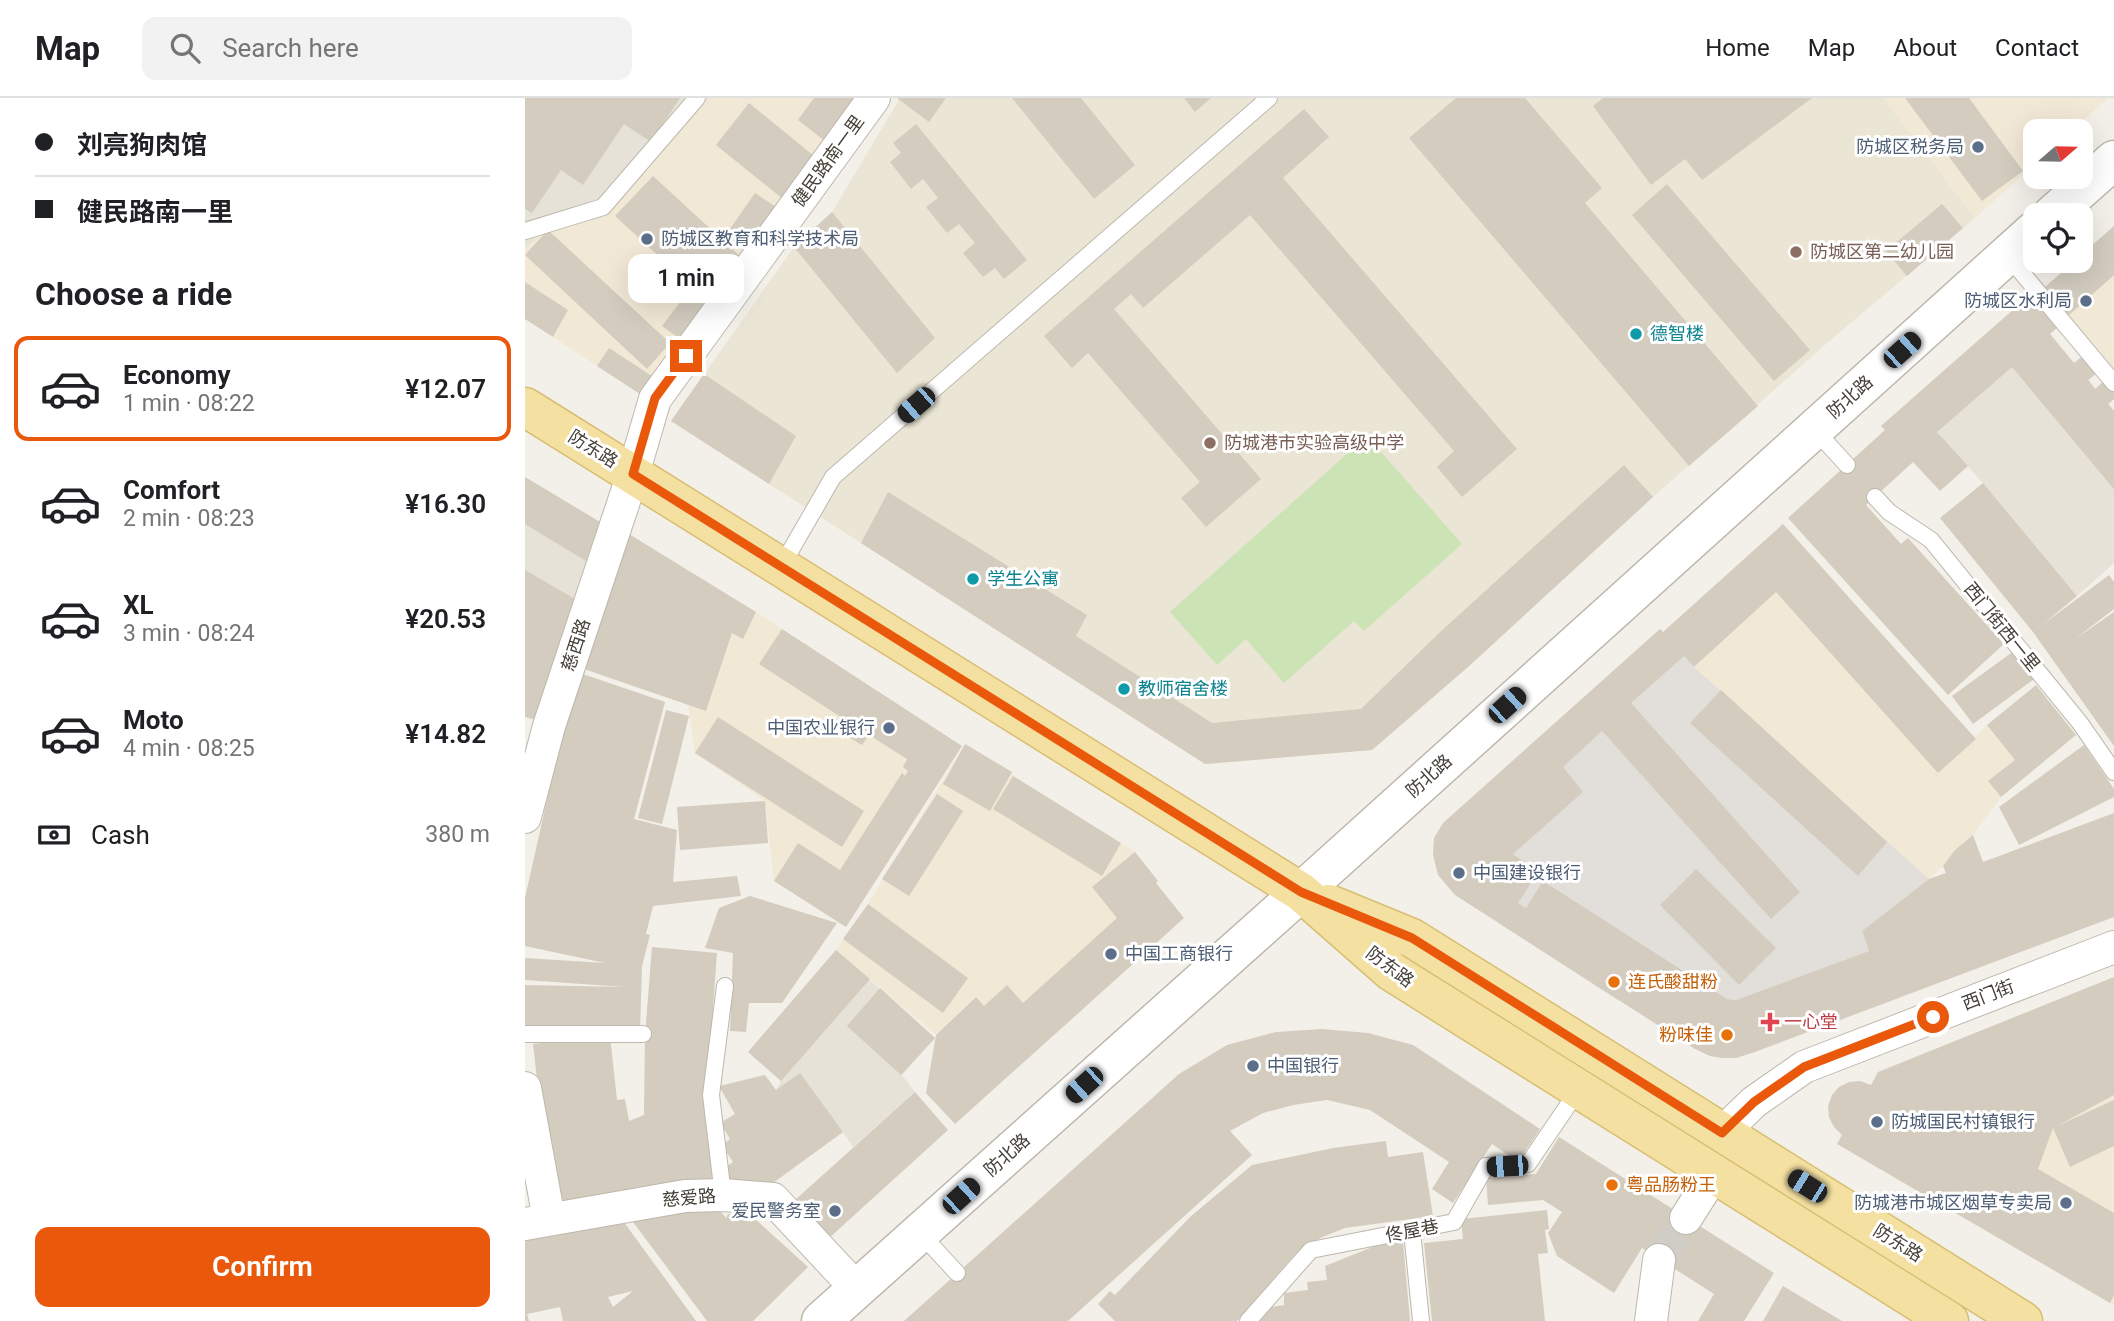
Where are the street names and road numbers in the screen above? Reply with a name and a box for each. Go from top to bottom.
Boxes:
street label: 健民路南一里 [787,111,868,211]
street label: 防北路 [1823,371,1877,422]
street label: 防东路 [565,425,622,472]
street label: 西门街西一里 [1960,578,2045,675]
street label: 慈西路 [557,616,594,674]
street label: 防北路 [1402,750,1456,801]
street label: 防东路 [1362,942,1418,991]
street label: 西门街 [1959,975,2017,1014]
street label: 防北路 [980,1129,1034,1180]
street label: 慈爱路 [661,1185,717,1210]
street label: 佟屋巷 [1383,1215,1440,1246]
street label: 防东路 [1870,1219,1927,1266]

